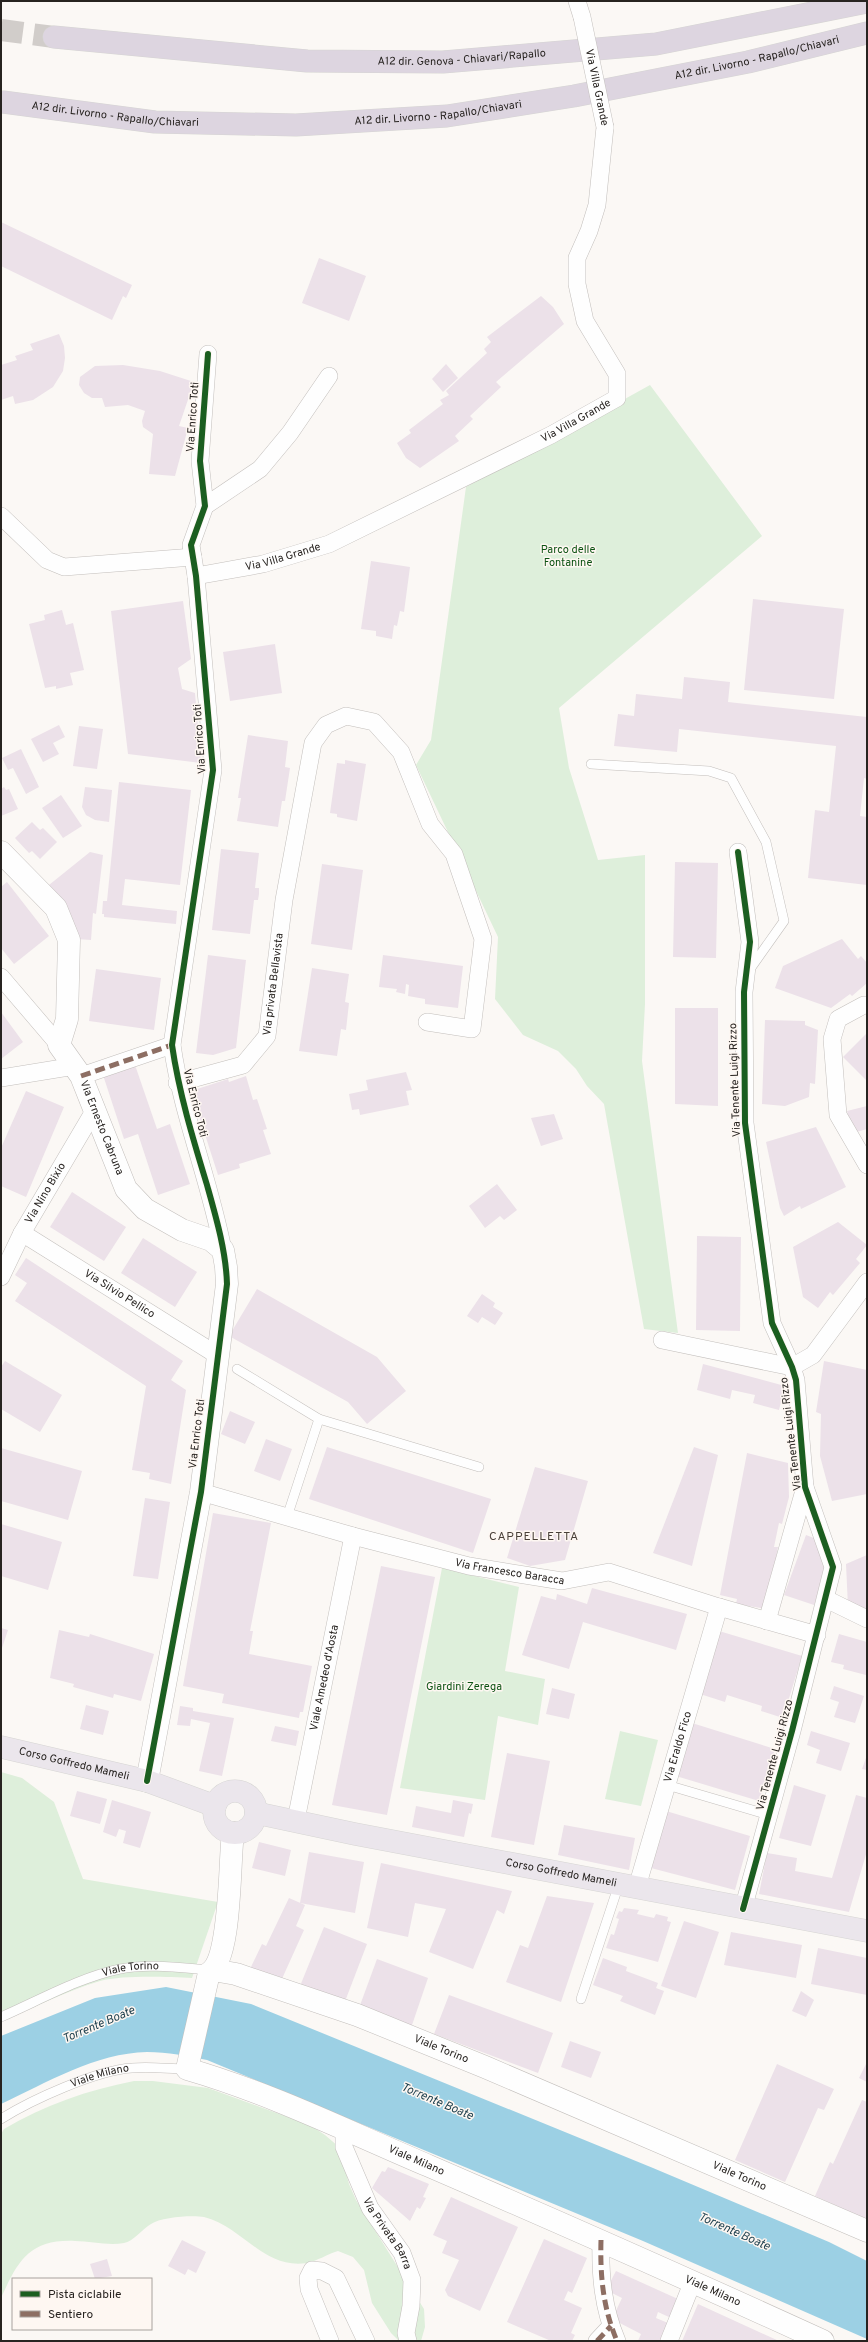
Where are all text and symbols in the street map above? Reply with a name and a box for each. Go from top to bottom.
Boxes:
street label: A12 dir. Livorno - Rapallo/Chiavari [673,33,841,83]
street label: A12 dir. Genova - Chiavari/Rapallo [378,46,546,69]
street label: Via Villa Grande [582,48,612,127]
street label: A12 dir. Livorno - Rapallo/Chiavari [354,97,523,129]
street label: A12 dir. Livorno - Rapallo/Chiavari [31,99,199,130]
street label: Via Enrico Toti [184,381,202,453]
street label: Via Villa Grande [539,396,614,446]
street label: Via Villa Grande [244,540,323,574]
park label: Parco delle Fontanine [541,543,595,570]
street label: Via Enrico Toti [191,703,209,775]
street label: Via privata Bellavista [260,932,287,1037]
street label: Via Tenente Luigi Rizzo [726,1023,744,1137]
street label: Via Enrico Toti [180,1067,210,1139]
street label: Via Ernesto Cabruna [76,1078,127,1177]
street label: Via Nino Bixio [22,1160,69,1226]
street label: Via Silvio Pellico [81,1267,158,1321]
street label: Via Tenente Luigi Rizzo [777,1376,805,1492]
street label: Via Enrico Toti [186,1398,208,1470]
district label: CAPPELLETTA [489,1529,579,1545]
street label: Via Francesco Baracca [453,1556,566,1588]
street label: Viale Amedeo d'Aosta [307,1623,342,1732]
park label: Giardini Zerega [426,1680,502,1694]
street label: Via Tenente Luigi Rizzo [753,1698,797,1812]
street label: Via Eraldo Fico [661,1710,695,1784]
street label: Corso Goffredo Mameli [17,1744,131,1784]
street label: Corso Goffredo Mameli [504,1856,618,1890]
street label: Viale Torino [100,1959,159,1980]
water label: Torrente Boate [61,2002,138,2047]
street label: Viale Torino [412,2032,471,2067]
street label: Viale Milano [68,2061,130,2091]
water label: Torrente Boate [399,2080,476,2125]
street label: Viale Milano [386,2142,447,2179]
street label: Viale Torino [710,2158,769,2194]
street label: Via Privata Barra [359,2195,415,2272]
water label: Torrente Boate [696,2209,773,2255]
street label: Viale Milano [682,2272,743,2310]
legend [12,2278,152,2330]
text: Pista ciclabile [48,2287,122,2303]
text: Sentiero [48,2307,93,2323]

